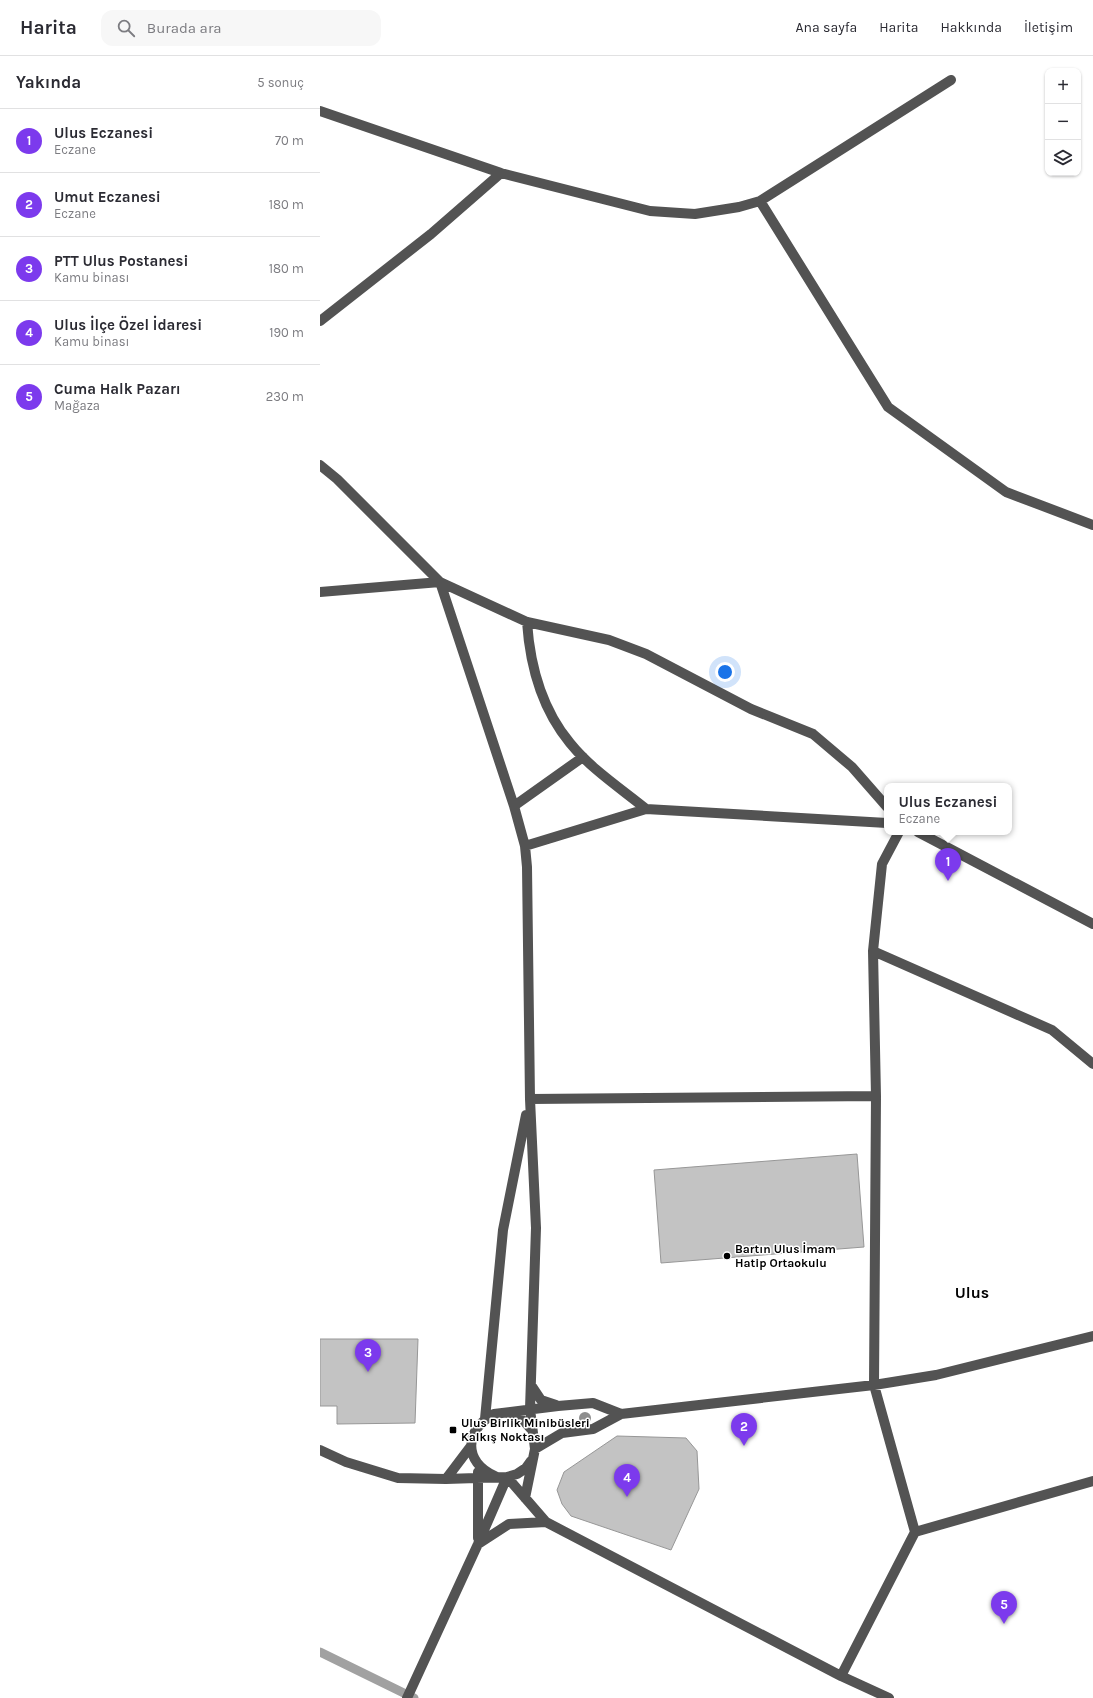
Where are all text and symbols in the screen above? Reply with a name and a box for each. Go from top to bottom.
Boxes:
search box [101,10,381,46]
text: Harita [20,17,77,39]
icon: search [115,17,137,39]
text: Burada ara [147,19,222,37]
text: Ana sayfa [796,19,857,36]
text: Harita [879,19,918,36]
text: Hakkında [940,19,1002,36]
text: İletişim [1024,19,1073,36]
map controls [1045,68,1081,176]
button: + [1045,68,1081,104]
text: Yakında [16,72,81,92]
text: 5 sonuç [257,75,304,90]
button: − [1045,104,1081,140]
text: Ulus Eczanesi [54,124,153,142]
text: 1 [27,133,31,148]
text: 70 m [275,133,304,148]
button: layers [1045,140,1081,176]
text: Eczane [54,142,96,157]
text: Umut Eczanesi [54,188,161,206]
text: 2 [25,197,33,212]
text: 180 m [269,197,304,212]
text: Eczane [54,206,96,221]
text: PTT Ulus Postanesi [54,252,188,270]
text: 3 [25,261,33,276]
text: 180 m [269,261,304,276]
text: Kamu binası [54,270,129,285]
text: Ulus İlçe Özel İdaresi [54,316,202,334]
text: 4 [25,325,33,340]
text: 190 m [269,325,304,340]
text: Kamu binası [54,334,129,349]
text: Cuma Halk Pazarı [54,380,181,398]
text: 5 [25,389,33,404]
text: 230 m [266,389,304,404]
text: Mağaza [54,398,100,413]
your location [715,662,735,682]
popup [884,783,1012,835]
text: Ulus Eczanesi [898,793,998,811]
text: Eczane [898,811,940,826]
pin: 1 [935,848,961,881]
place label: Bartın Ulus İmam Hatip Ortaokulu [735,1242,836,1270]
marker: Bartın Ulus İmam Hatip Ortaokulu [722,1251,732,1261]
district label: Ulus [955,1283,989,1302]
pin: 3 [355,1339,381,1372]
pin: 2 [731,1413,757,1446]
place label: Ulus Birlik Minibüsleri Kalkış Noktası [461,1416,590,1444]
marker: Ulus Birlik Minibüsleri Kalkış Noktası [448,1425,458,1435]
pin: 4 [614,1464,640,1497]
pin: 5 [991,1591,1017,1624]

